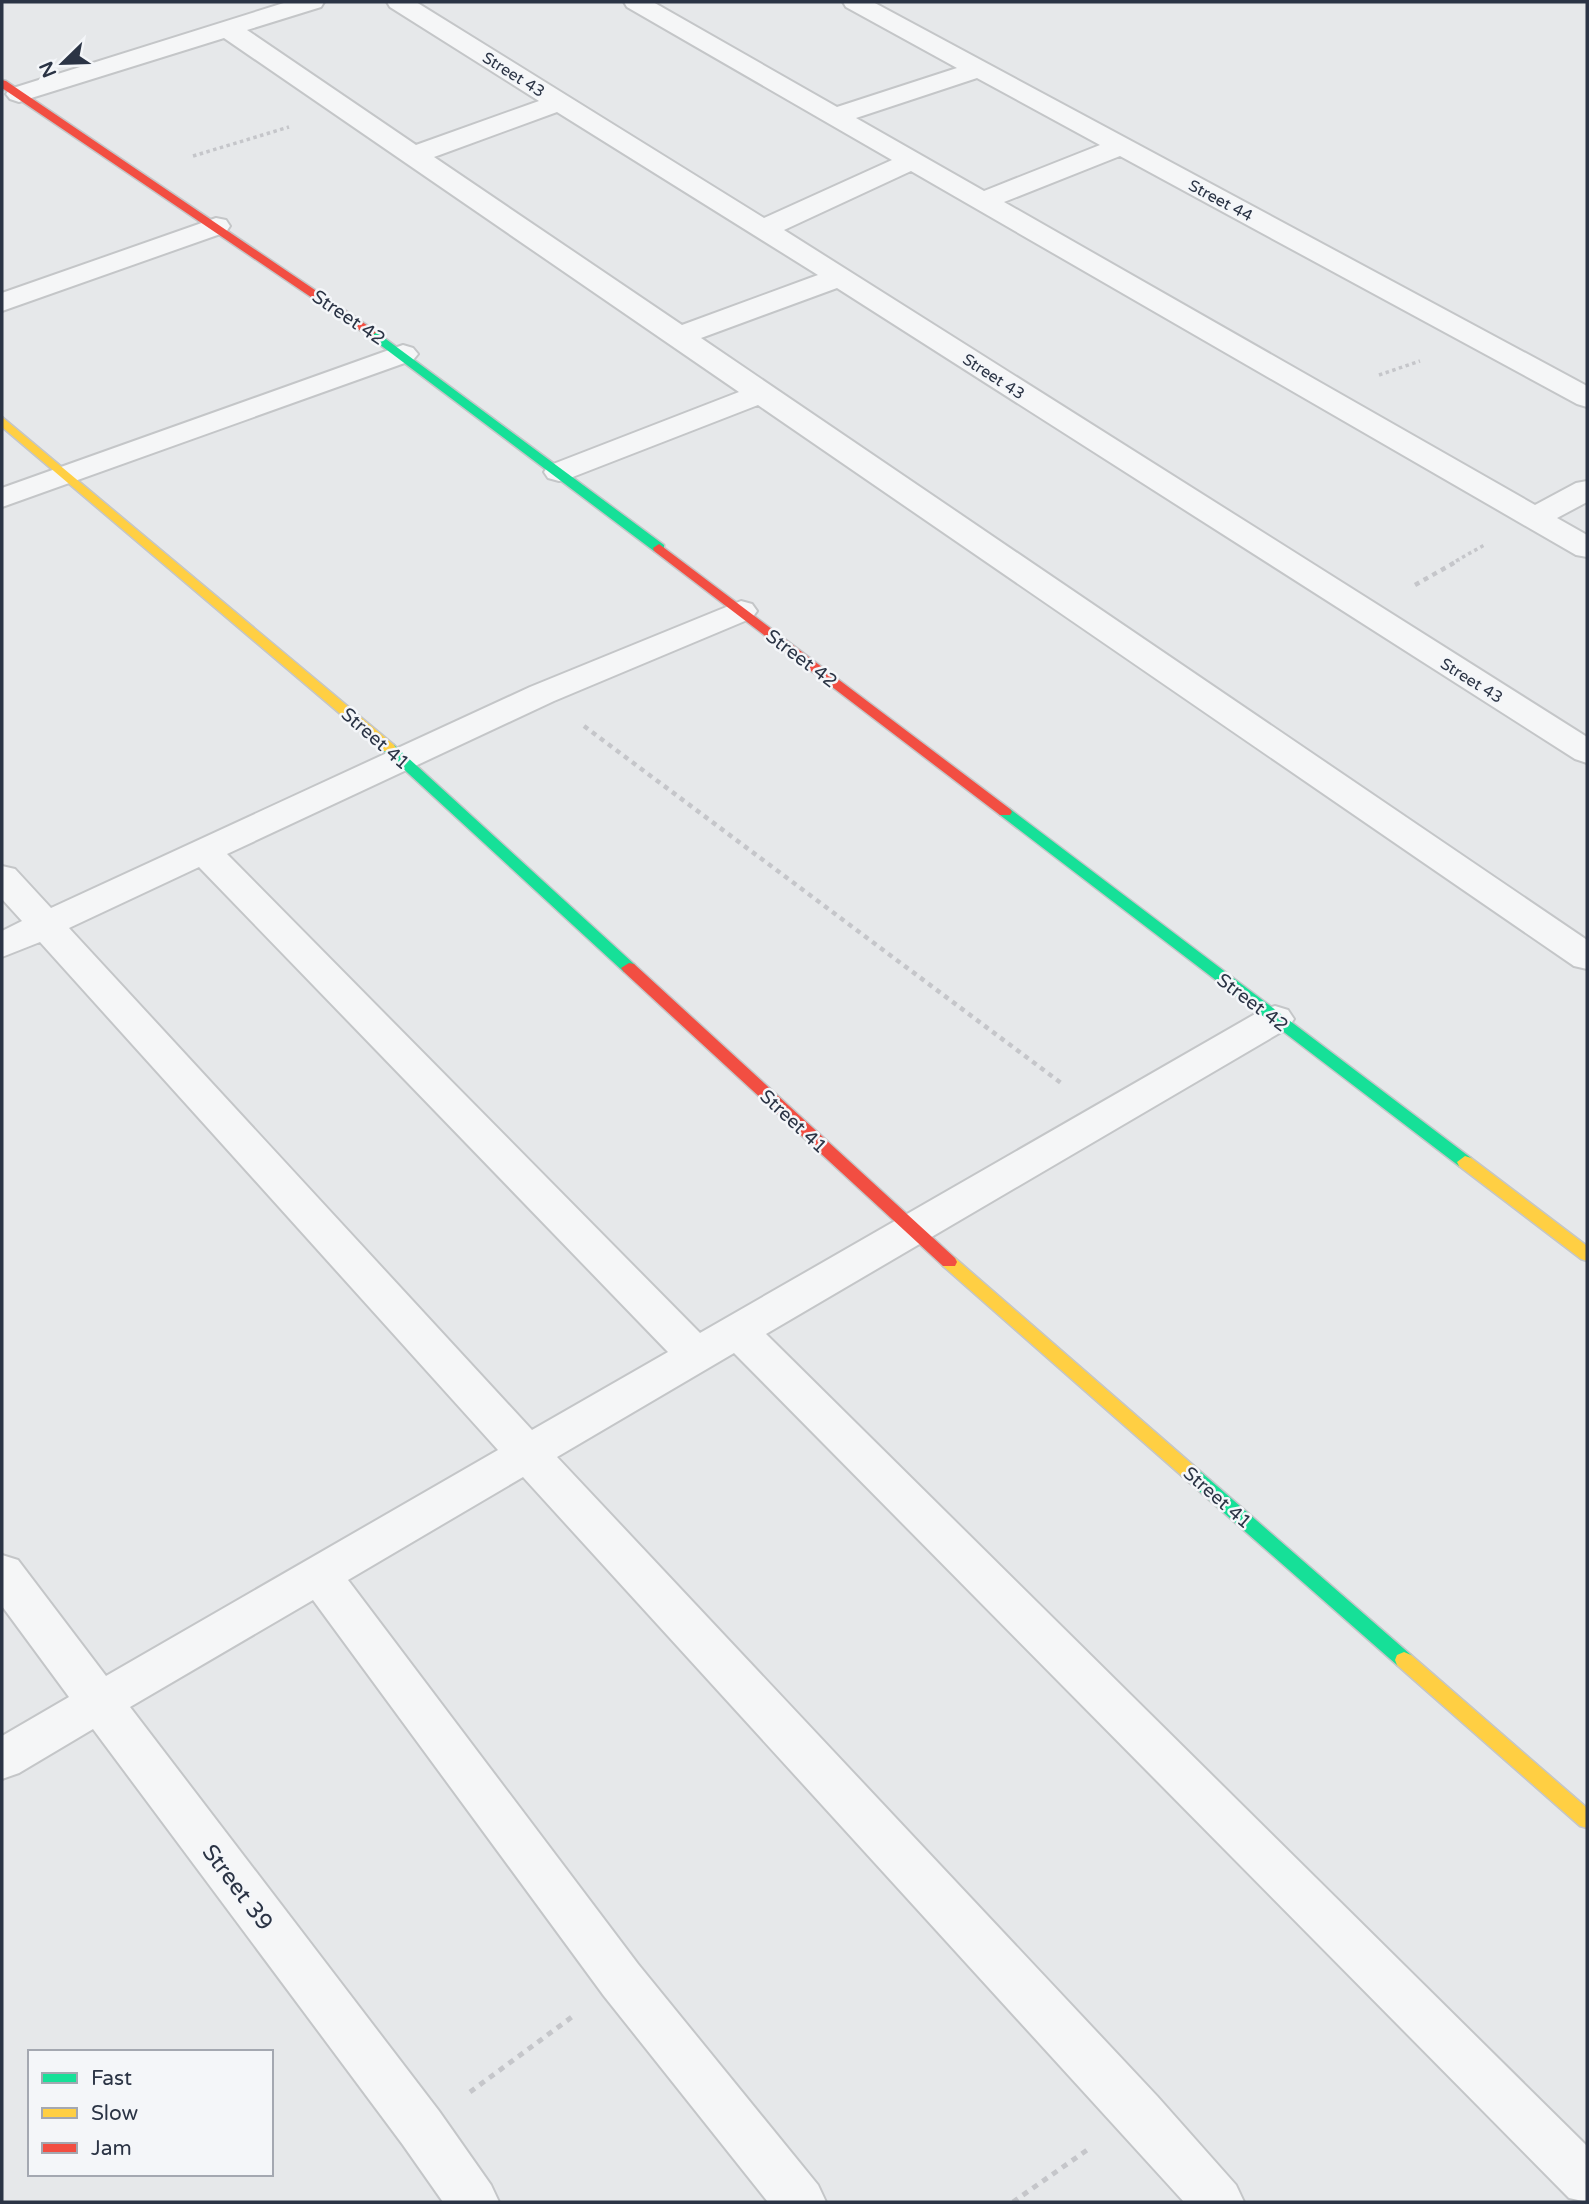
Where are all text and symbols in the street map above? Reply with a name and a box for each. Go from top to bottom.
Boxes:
north arrow [28,28,98,98]
street label: Street 43 [478,48,548,102]
text: N [35,58,61,81]
street label: Street 44 [1185,176,1256,226]
street label: Street 42 [308,285,389,350]
street label: Street 43 [959,349,1028,404]
street label: Street 42 [762,625,841,693]
street label: Street 43 [1436,654,1506,708]
street label: Street 41 [337,703,414,774]
street label: Street 42 [1213,969,1292,1037]
street label: Street 41 [755,1085,831,1158]
street label: Street 41 [1179,1462,1256,1533]
street label: Street 39 [196,1839,279,1936]
legend [28,2050,273,2176]
text: Fast [91,2066,132,2091]
text: Slow [91,2101,139,2126]
text: Jam [91,2136,132,2161]

